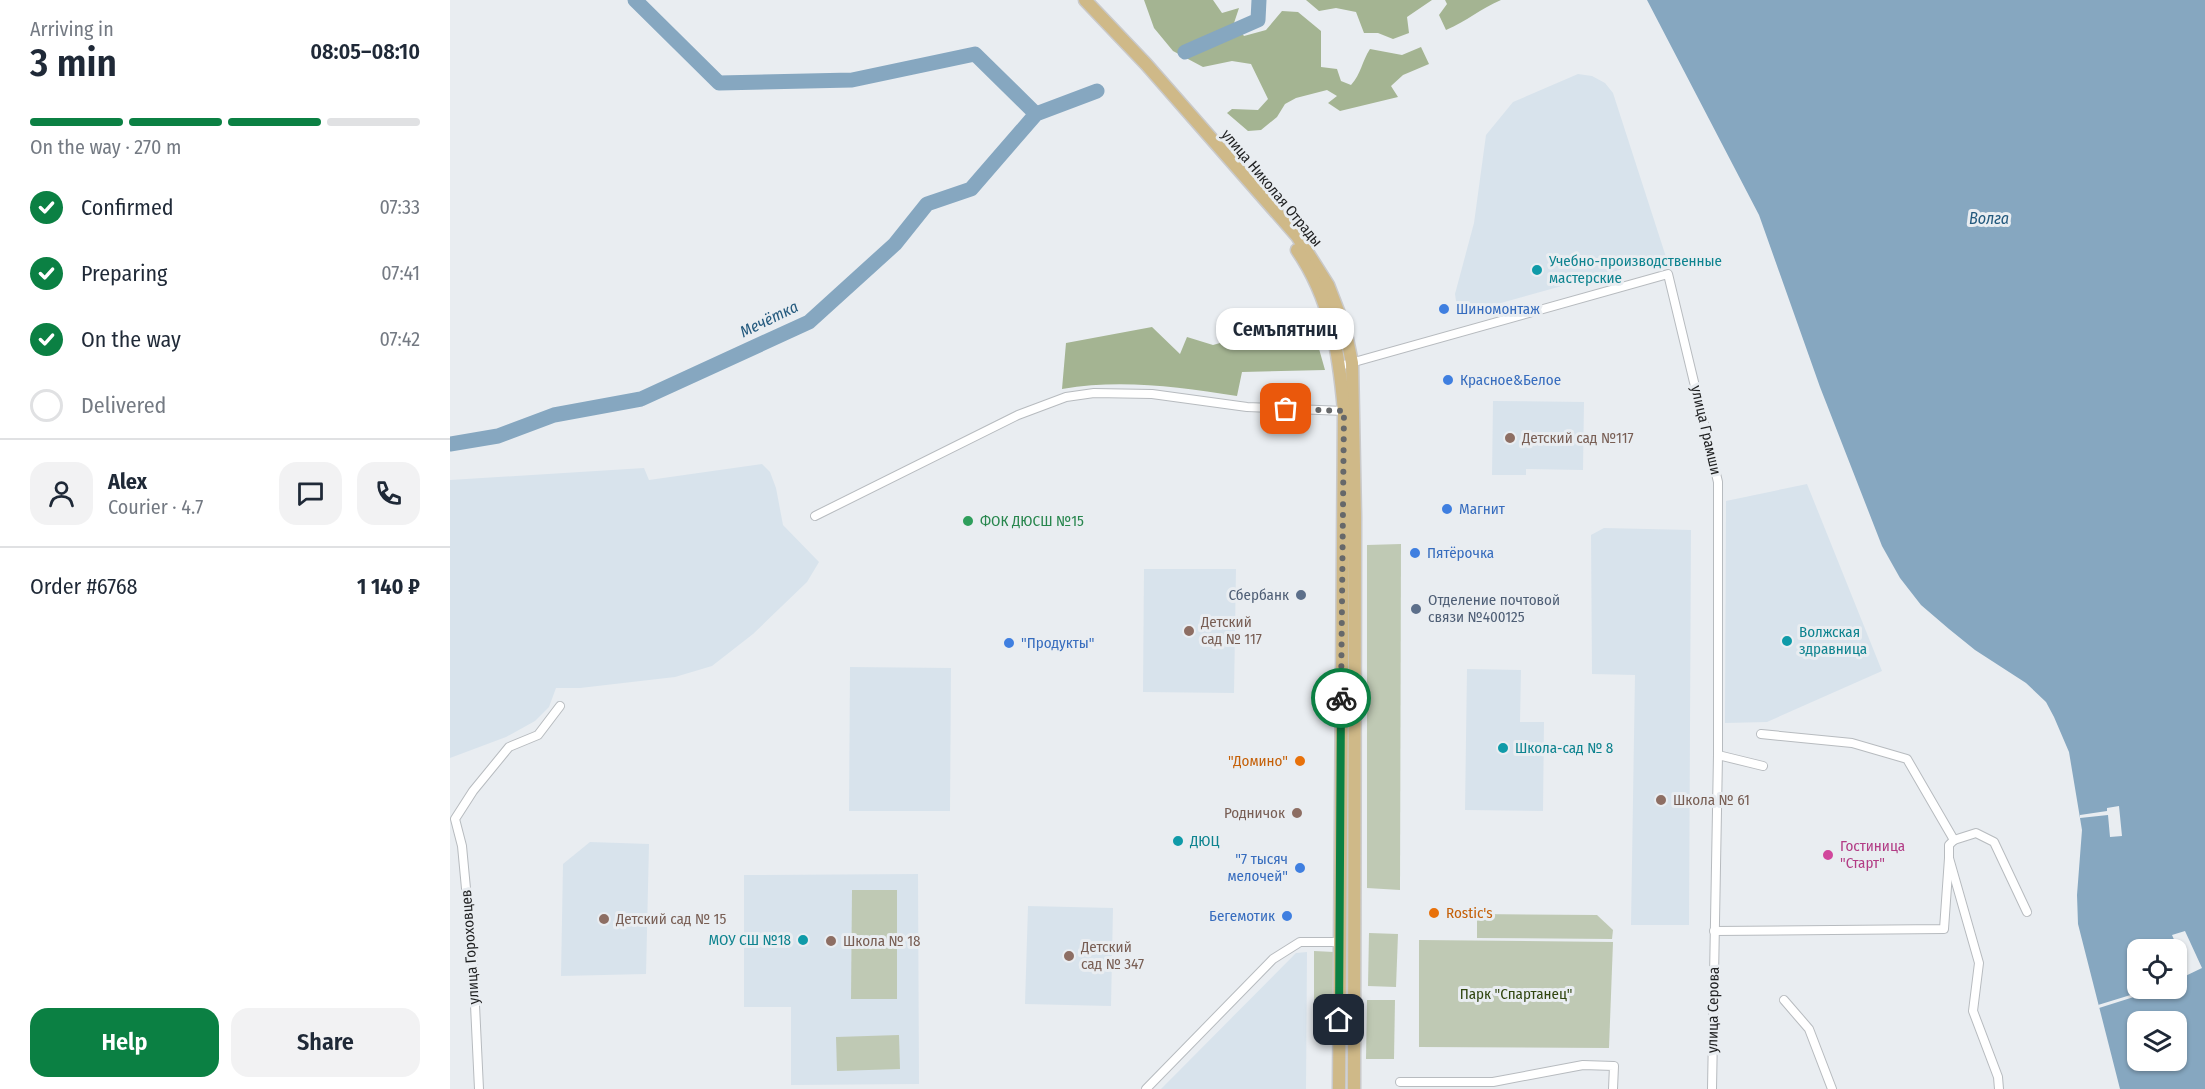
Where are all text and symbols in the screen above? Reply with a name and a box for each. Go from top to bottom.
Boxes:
text: Arriving in [30,17,114,41]
text: 08:05–08:10 [310,38,420,65]
text: 3 min [30,40,117,86]
street label: улица Николая Отрады [1218,126,1326,250]
text: On the way · 270 m [30,135,181,159]
icon: check [30,191,63,224]
text: Confirmed [81,194,174,221]
text: 07:33 [379,195,420,219]
water label: Волга [1969,209,2009,228]
place label: Учебно-производственные мастерские [1548,252,1722,287]
icon: check [30,257,63,290]
text: Preparing [81,260,167,287]
text: 07:41 [381,261,420,285]
marker: Учебно-производственные мастерские [1530,263,1544,277]
water label: Мечётка [737,297,801,341]
place label: Шиномонтаж [1456,300,1540,318]
marker: Шиномонтаж [1437,302,1451,316]
callout: Семъпятниц [1217,307,1355,349]
text: Семъпятниц [1233,317,1337,341]
icon: check [30,323,63,356]
text: On the way [81,326,181,353]
text: 07:42 [379,327,420,351]
place label: Красное&Белое [1460,371,1561,389]
marker: Красное&Белое [1441,373,1455,387]
pin [1260,383,1311,434]
street label: улица Грамши [1687,384,1725,476]
text: Delivered [81,392,166,419]
icon: bag [1269,392,1302,425]
place label: Детский сад №117 [1521,429,1634,447]
marker: Детский сад №117 [1503,431,1517,445]
button: person [30,462,93,525]
button: chat [279,462,342,525]
button: phone [357,462,420,525]
text: Alex [108,468,147,495]
text: Courier · 4.7 [108,495,203,519]
place label: Магнит [1459,500,1506,518]
marker: Магнит [1440,502,1454,516]
place label: ФОК ДЮСШ №15 [980,512,1084,530]
marker: ФОК ДЮСШ №15 [961,514,975,528]
place label: Пятёрочка [1427,544,1494,562]
marker: Пятёрочка [1408,546,1422,560]
text: Order #6768 [30,573,138,600]
text: 1 140 ₽ [357,573,420,600]
place label: Сбербанк [1228,586,1289,604]
marker: Сбербанк [1294,588,1308,602]
place label: Отделение почтовой связи №400125 [1428,591,1560,626]
marker: Отделение почтовой связи №400125 [1409,602,1423,616]
place label: Детский сад № 117 [1200,613,1262,648]
place label: Волжская здравница [1799,623,1867,658]
marker: Детский сад № 117 [1182,624,1196,638]
place label: "Продукты" [1021,634,1094,652]
marker: Волжская здравница [1780,634,1794,648]
marker: "Продукты" [1002,636,1016,650]
courier [1311,668,1371,728]
icon: bike [1325,682,1358,715]
place label: Школа-сад № 8 [1515,739,1613,757]
marker: Школа-сад № 8 [1496,741,1510,755]
place label: "Домино" [1228,752,1288,770]
marker: "Домино" [1293,754,1307,768]
place label: Школа № 61 [1673,791,1750,809]
marker: Школа № 61 [1654,793,1668,807]
place label: Родничок [1224,804,1285,822]
marker: Родничок [1290,806,1304,820]
place label: ДЮЦ [1189,832,1220,850]
marker: ДЮЦ [1171,834,1185,848]
place label: Гостиница "Старт" [1840,837,1905,872]
marker: Гостиница "Старт" [1821,848,1835,862]
place label: "7 тысяч мелочей" [1227,850,1288,885]
marker: "7 тысяч мелочей" [1293,861,1307,875]
street label: улица Гороховцев [457,889,483,1005]
place label: Rostic's [1446,904,1493,922]
marker: Rostic's [1427,906,1441,920]
place label: Бегемотик [1209,907,1275,925]
marker: Бегемотик [1280,909,1294,923]
place label: Детский сад № 15 [615,910,726,928]
marker: Детский сад № 15 [597,912,611,926]
place label: МОУ СШ №18 [708,931,791,949]
place label: Школа № 18 [843,932,921,950]
marker: МОУ СШ №18 [796,933,810,947]
marker: Школа № 18 [824,934,838,948]
place label: Детский сад № 347 [1080,938,1144,973]
map controls [2127,939,2187,1071]
button: locate [2127,939,2187,999]
marker: Детский сад № 347 [1062,949,1076,963]
street label: улица Серова [1703,967,1723,1053]
park label: Парк "Спартанец" [1460,985,1572,1003]
pin [1313,994,1364,1045]
icon: home [1322,1003,1355,1036]
button: Help [30,1008,219,1077]
button: Share [231,1008,420,1077]
button: layers [2127,1011,2187,1071]

